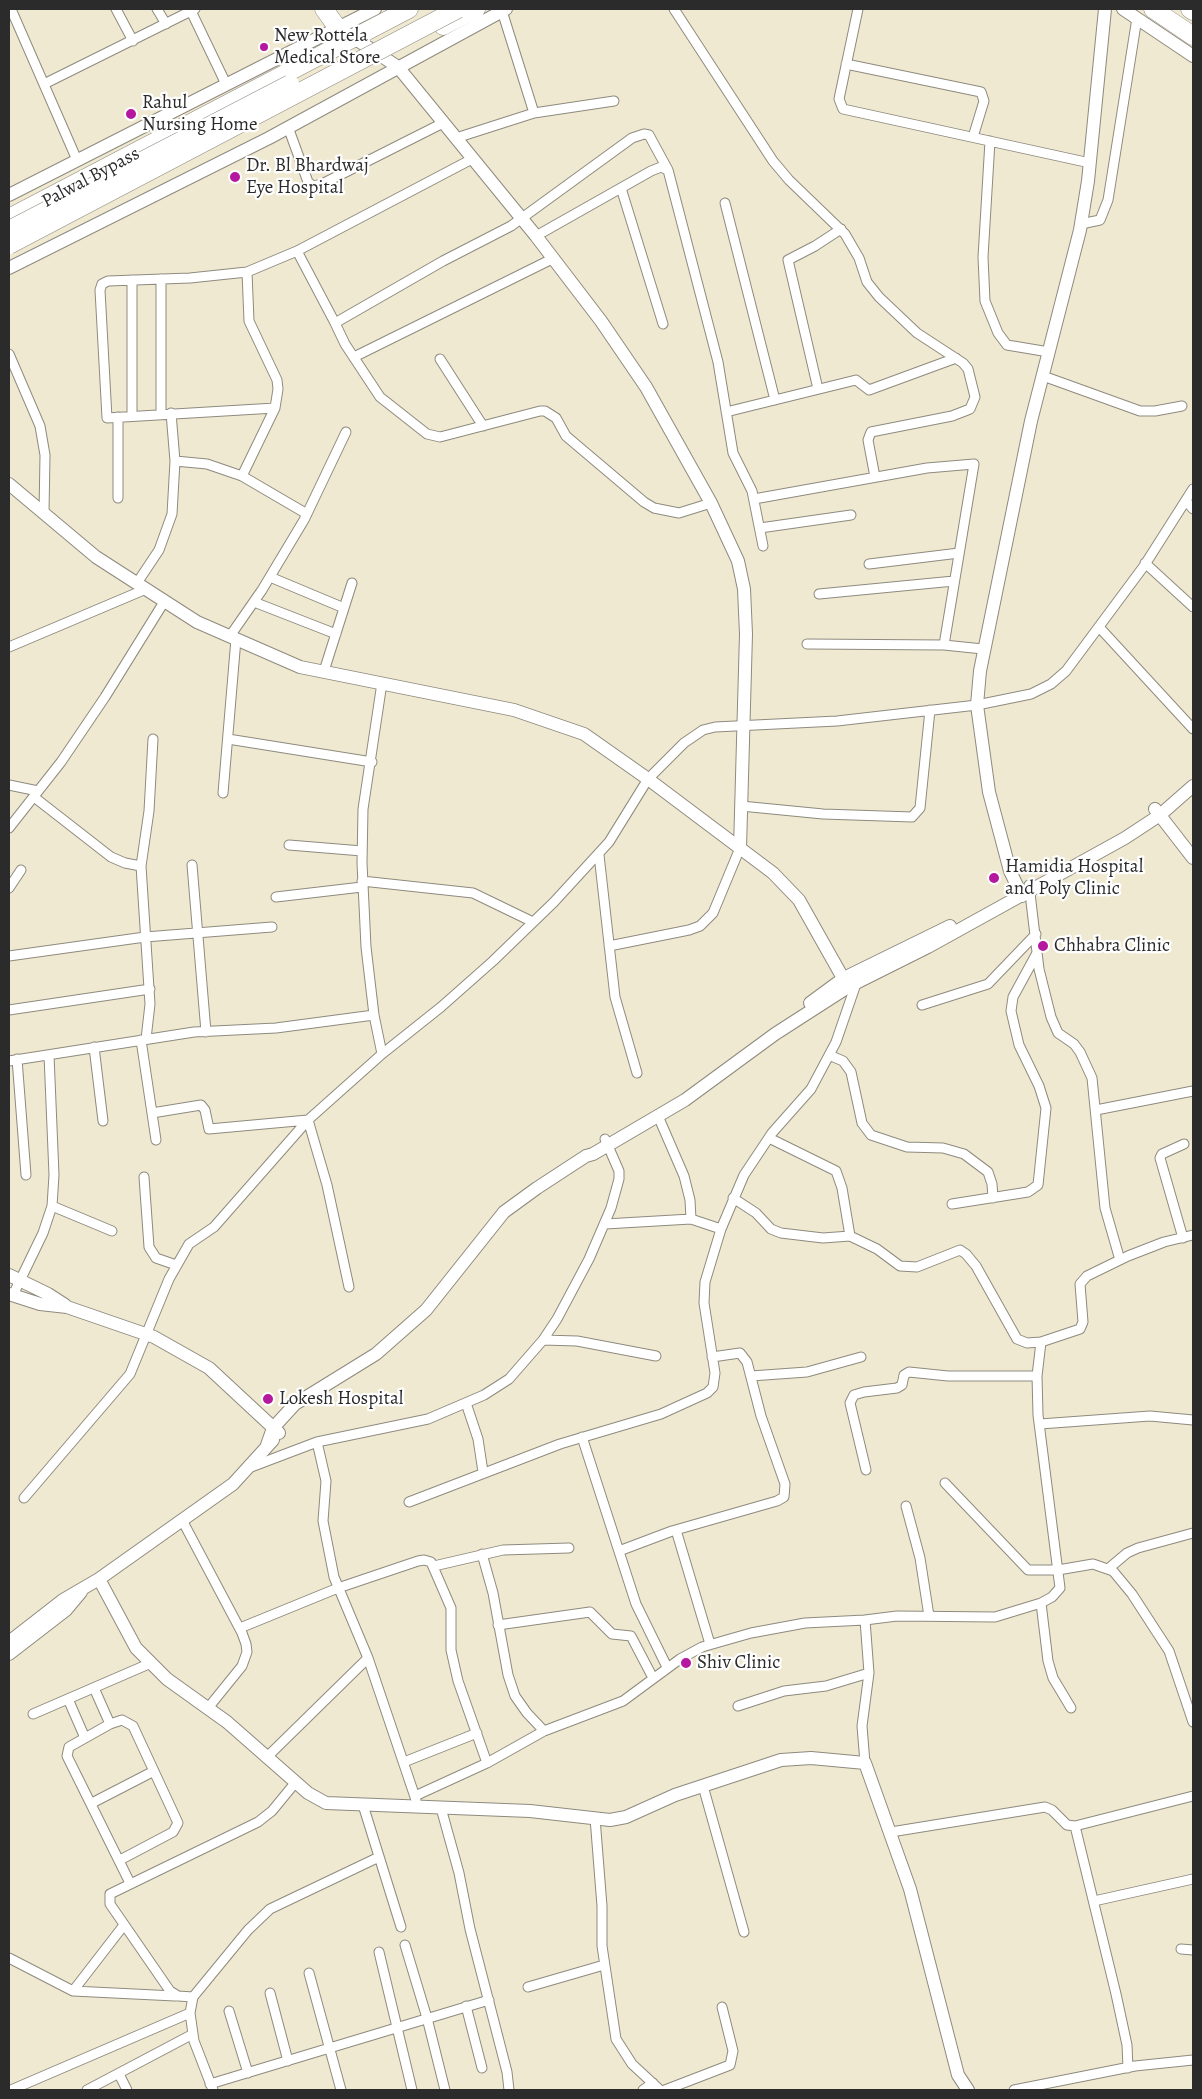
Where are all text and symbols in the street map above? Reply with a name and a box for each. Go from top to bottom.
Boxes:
place label: New Rottela Medical Store [274,25,380,69]
marker: New Rottela Medical Store [258,41,270,53]
place label: Rahul Nursing Home [142,92,258,136]
marker: Rahul Nursing Home [124,107,138,121]
street label: Palwal Bypass [38,143,144,213]
place label: Dr. Bl Bhardwaj Eye Hospital [246,155,369,199]
marker: Dr. Bl Bhardwaj Eye Hospital [228,170,242,184]
place label: Hamidia Hospital and Poly Clinic [1005,856,1143,900]
marker: Hamidia Hospital and Poly Clinic [987,871,1001,885]
place label: Chhabra Clinic [1054,935,1170,957]
marker: Chhabra Clinic [1036,939,1050,953]
place label: Lokesh Hospital [279,1388,403,1410]
marker: Lokesh Hospital [261,1392,275,1406]
place label: Shiv Clinic [697,1652,780,1674]
marker: Shiv Clinic [679,1656,693,1670]

